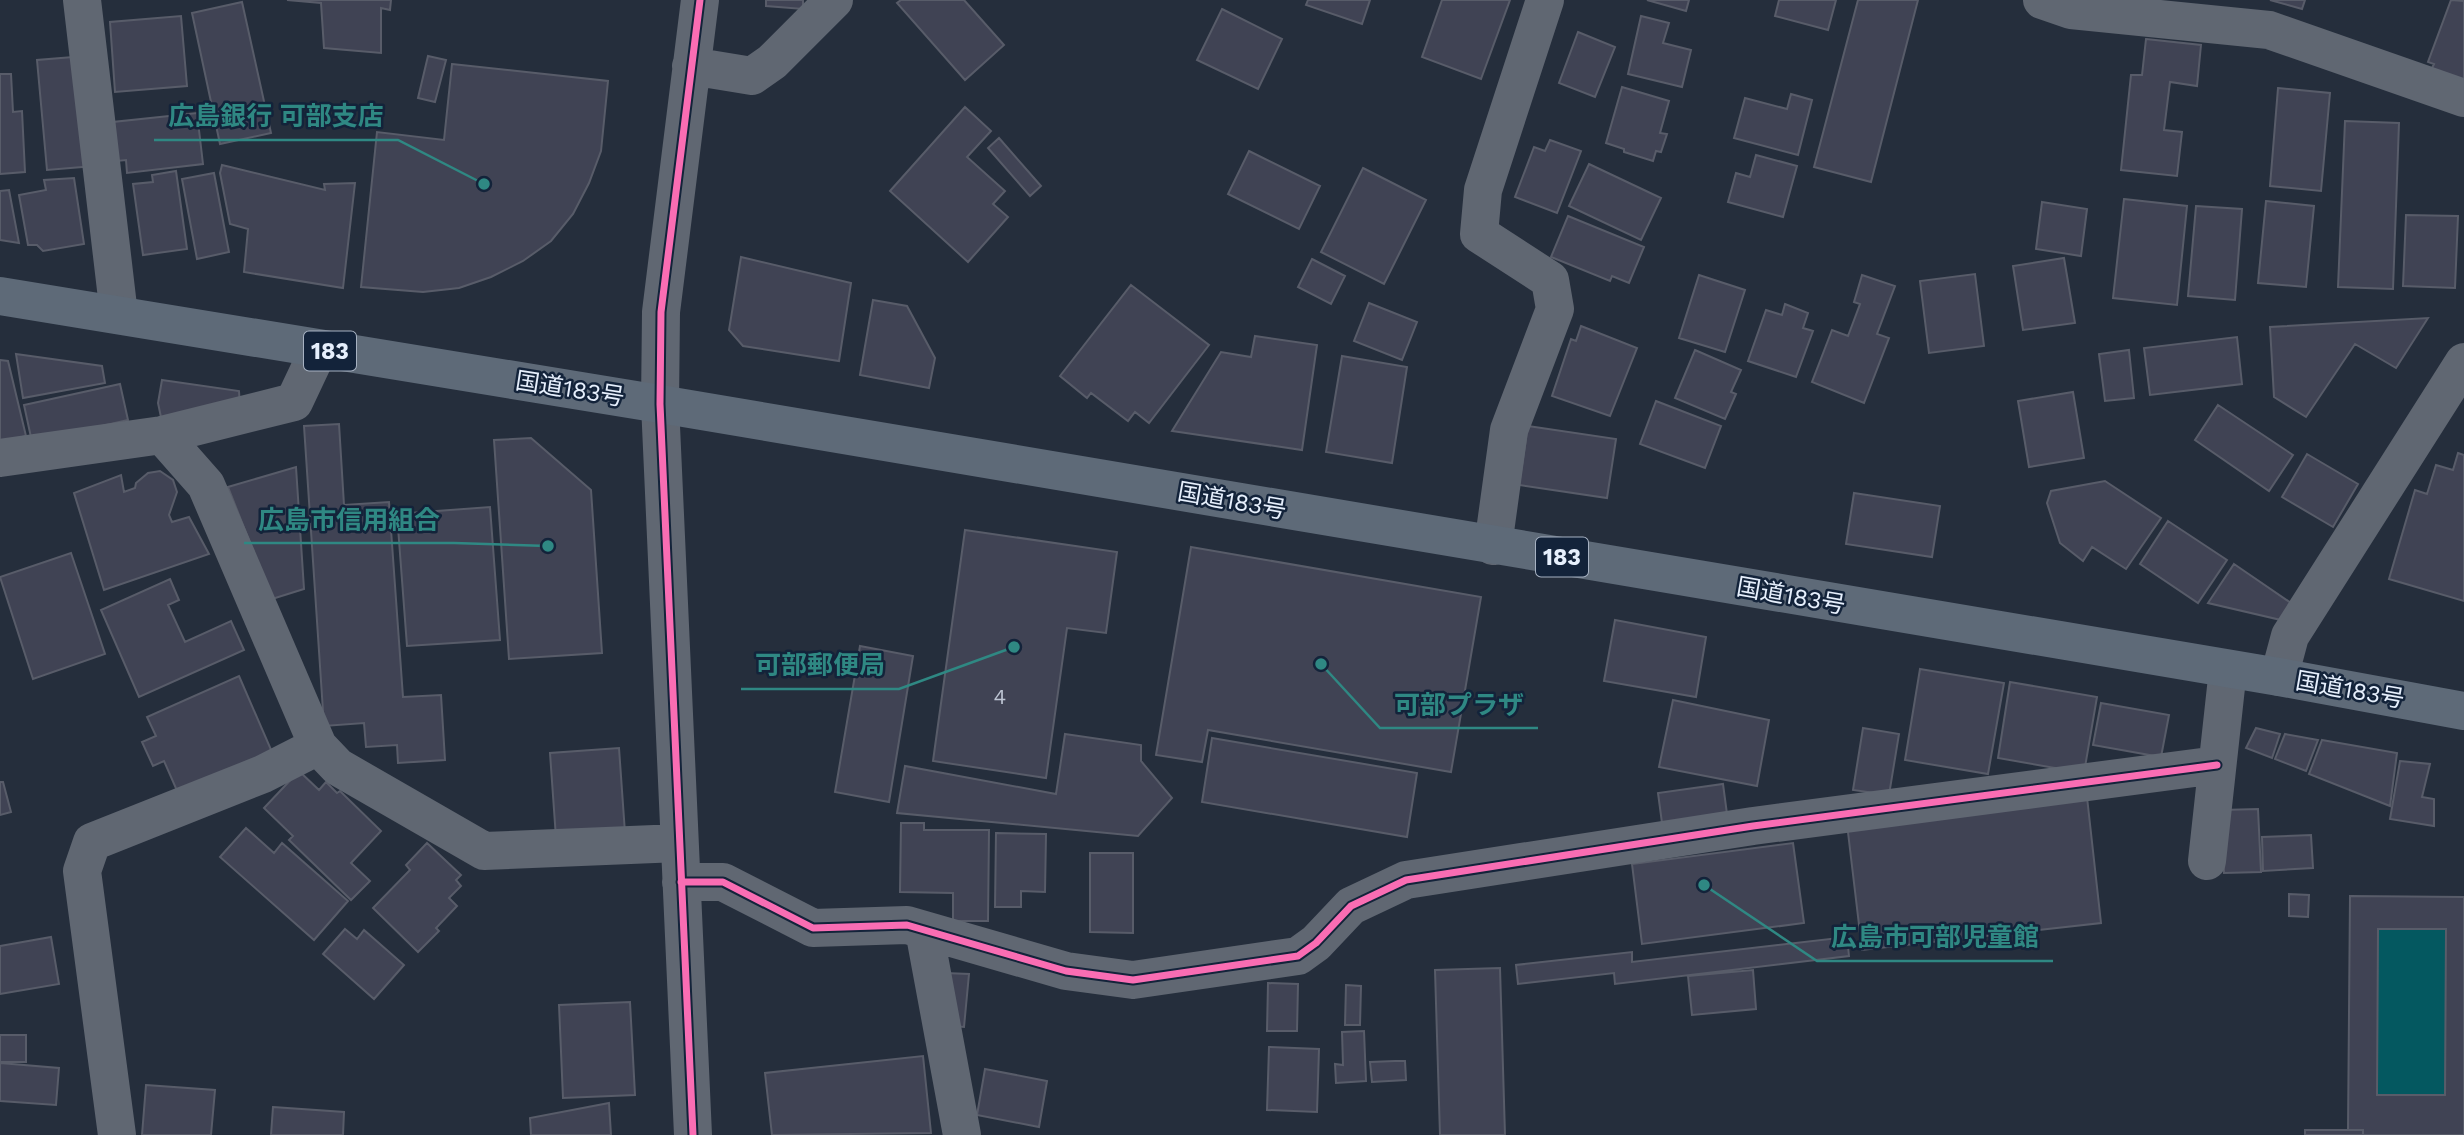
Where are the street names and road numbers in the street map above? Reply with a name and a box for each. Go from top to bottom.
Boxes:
road number: 183 [304,332,356,370]
street label: 国道183号 [514,367,626,411]
street label: 国道183号 [1176,478,1288,524]
road number: 183 [1536,538,1588,576]
street label: 国道183号 [1735,573,1847,619]
street label: 国道183号 [2294,667,2406,713]

